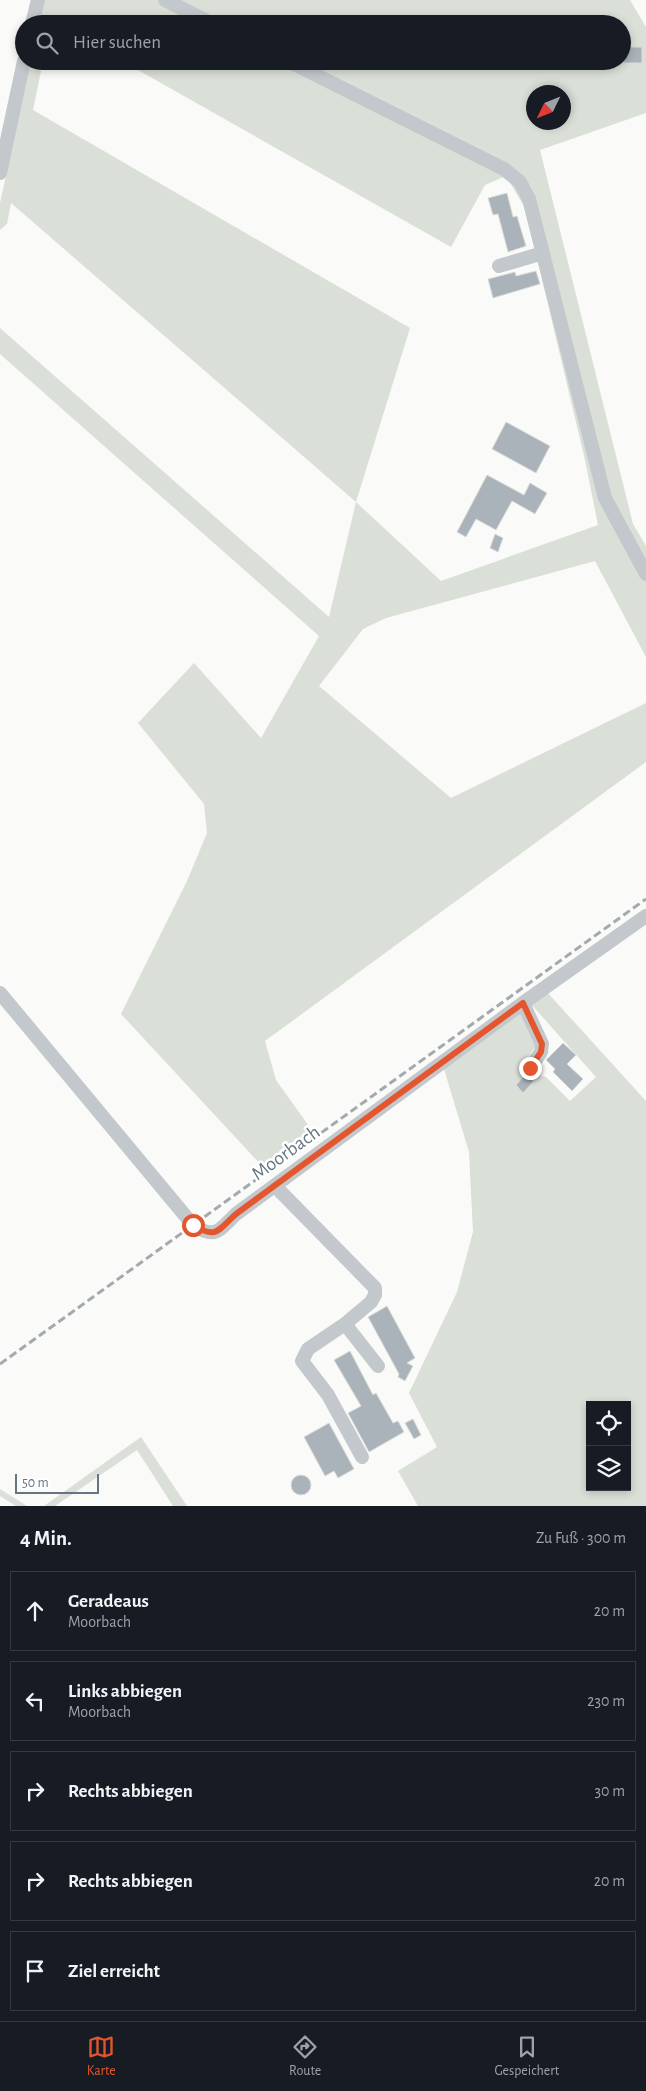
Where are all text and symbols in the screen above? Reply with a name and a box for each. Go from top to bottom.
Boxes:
search box [15,15,631,70]
icon: search [33,29,61,57]
text: Hier suchen [73,33,161,52]
north arrow [526,85,571,130]
route end [519,1057,542,1080]
street label: Moorbach [248,1122,324,1184]
route start [182,1214,205,1237]
map controls [586,1401,631,1491]
button: locate [586,1401,631,1446]
button: layers [586,1446,631,1491]
scale bar [15,1471,99,1494]
text: 50 m [22,1476,49,1490]
text: 4 Min. [20,1528,72,1549]
text: Zu Fuß · 300 m [536,1530,626,1546]
text: Geradeaus [68,1592,149,1611]
icon: ahead [21,1597,49,1625]
text: 20 m [594,1603,625,1619]
text: Moorbach [68,1614,131,1630]
text: Links abbiegen [68,1682,182,1701]
icon: left [21,1687,49,1715]
text: 230 m [587,1693,625,1709]
text: Moorbach [68,1704,131,1720]
icon: right [21,1777,49,1805]
text: Rechts abbiegen [68,1782,193,1801]
text: 30 m [595,1783,625,1799]
icon: right [21,1867,49,1895]
text: Rechts abbiegen [68,1872,193,1891]
text: 20 m [594,1873,625,1889]
icon: arrive [21,1957,49,1985]
text: Ziel erreicht [68,1962,160,1981]
tab: Karte [87,2033,116,2080]
tab: Route [289,2033,321,2080]
tab: Gespeichert [494,2033,559,2080]

